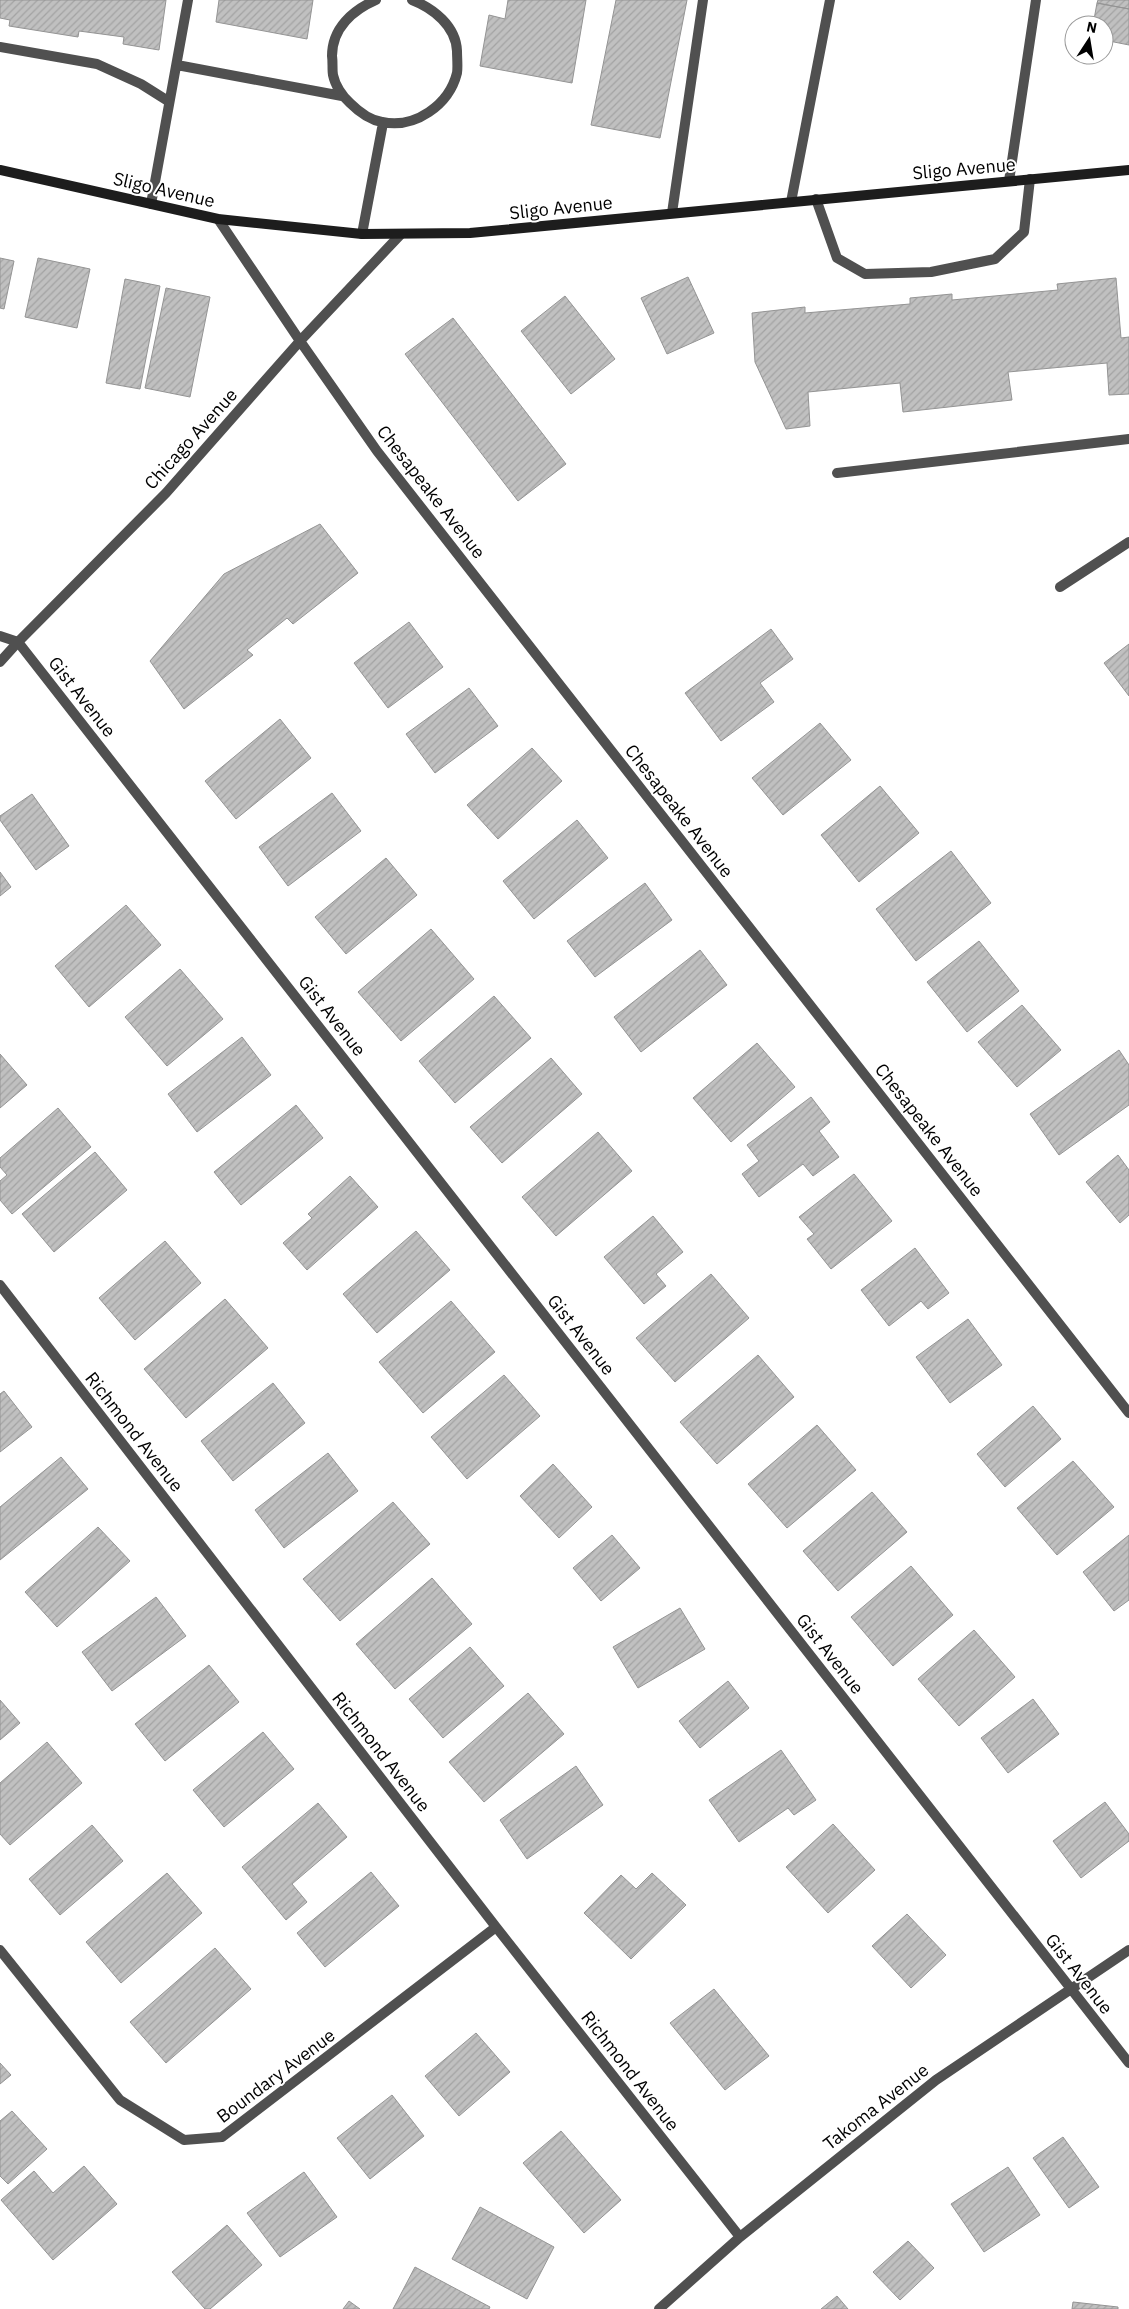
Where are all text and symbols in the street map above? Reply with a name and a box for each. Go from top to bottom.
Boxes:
north arrow [1064,15,1114,65]
text: N [1085,17,1099,37]
street label: Sligo Avenue [911,153,1017,184]
street label: Sligo Avenue [111,167,217,212]
street label: Sligo Avenue [508,191,614,224]
street label: Chicago Avenue [139,383,242,494]
street label: Chesapeake Avenue [372,420,491,563]
street label: Gist Avenue [44,652,121,742]
street label: Chesapeake Avenue [620,739,739,882]
street label: Gist Avenue [294,971,371,1061]
street label: Chesapeake Avenue [870,1058,989,1201]
street label: Gist Avenue [543,1290,620,1380]
street label: Richmond Avenue [80,1367,189,1496]
street label: Gist Avenue [792,1609,869,1699]
street label: Richmond Avenue [327,1687,436,1816]
street label: Gist Avenue [1041,1929,1118,2019]
street label: Richmond Avenue [576,2006,685,2135]
street label: Boundary Avenue [212,2023,340,2128]
street label: Takoma Avenue [818,2058,933,2155]

